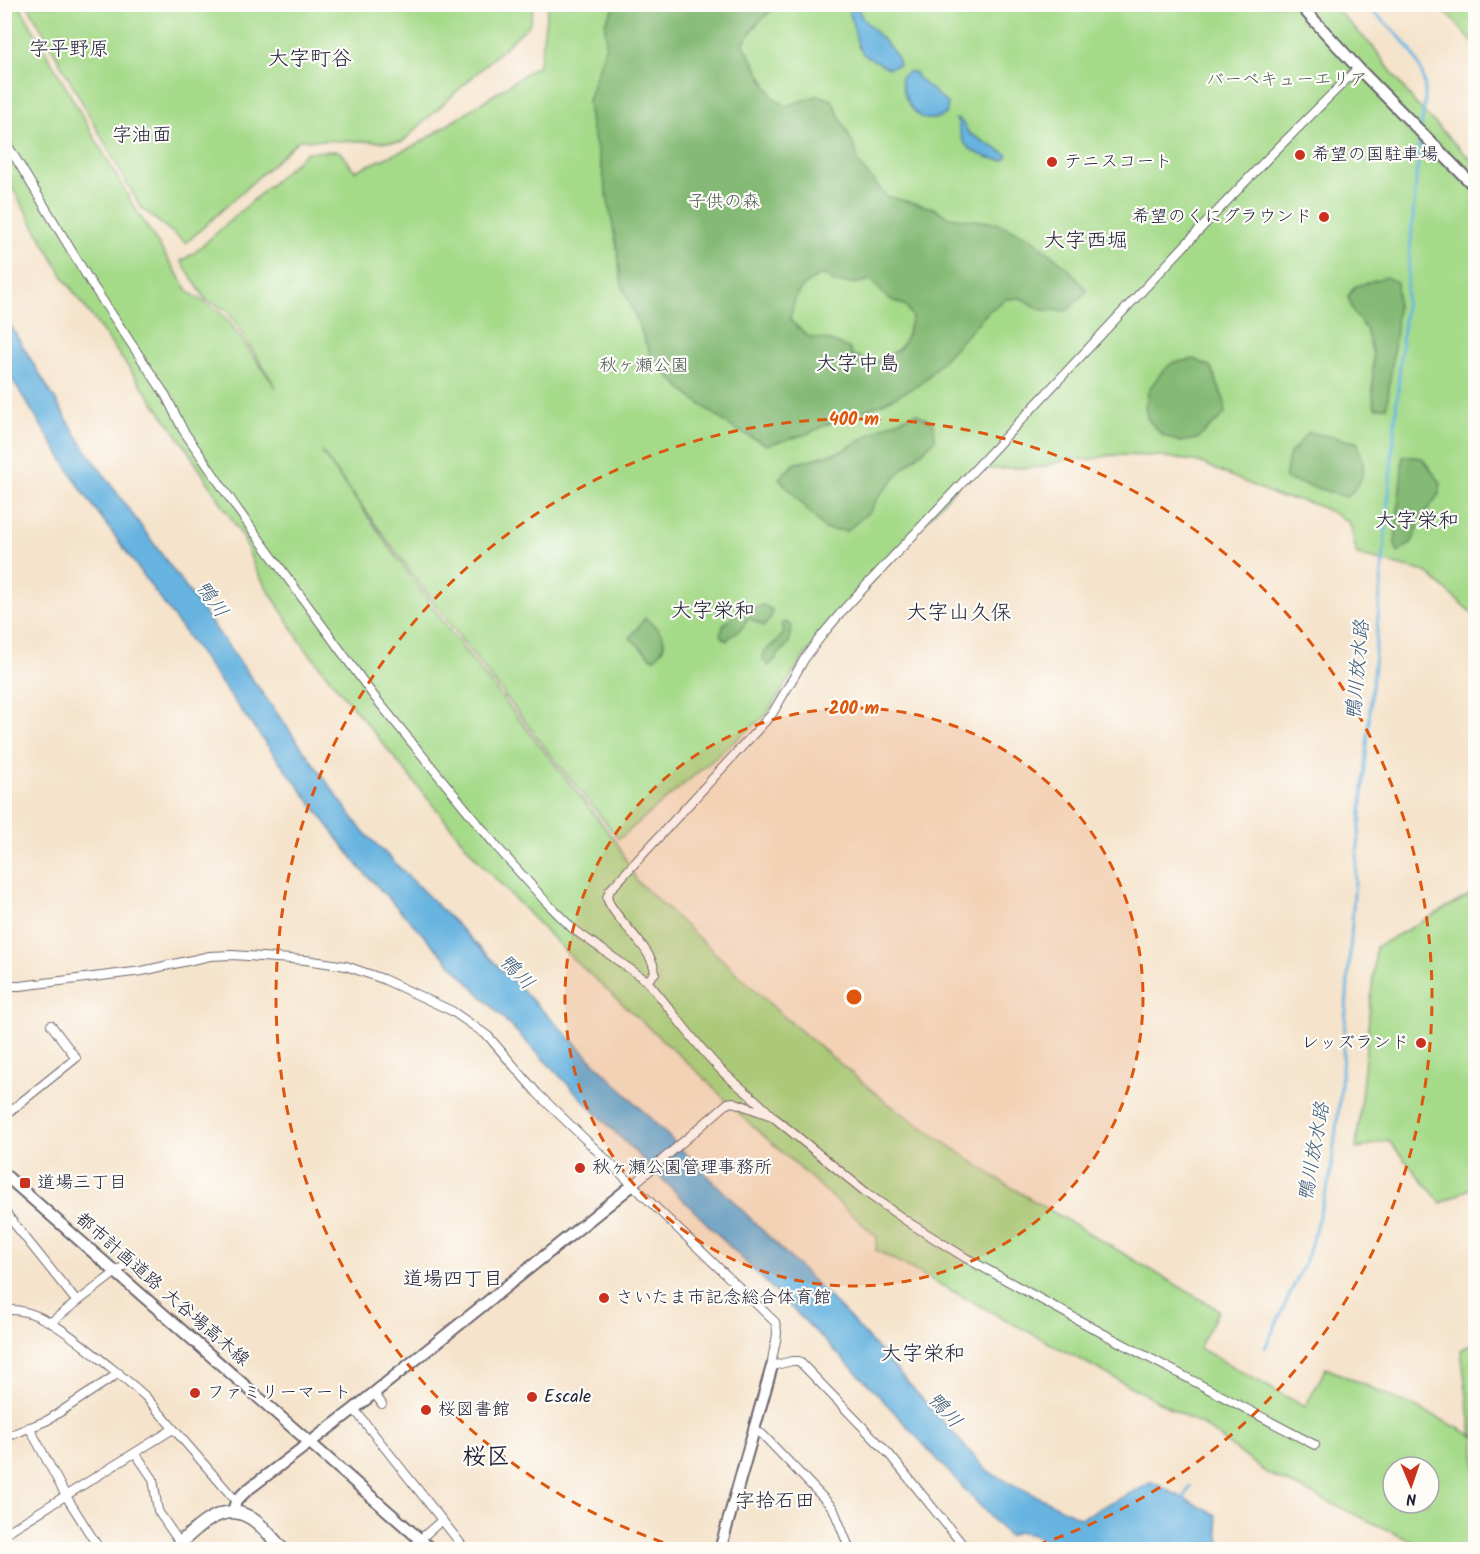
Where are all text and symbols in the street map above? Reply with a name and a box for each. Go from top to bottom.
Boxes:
district label: 字平野原 [29,34,109,66]
district label: 大字町谷 [268,43,352,76]
park label: バーベキューエリア [1206,66,1368,95]
district label: 字油面 [112,120,172,152]
place label: 希望の国駐車場 [1312,141,1438,170]
place label: テニスコート [1064,148,1172,177]
marker: 希望の国駐車場 [1293,148,1307,162]
marker: テニスコート [1045,155,1059,169]
park label: 子供の森 [688,188,760,217]
place label: 希望のくにグラウンド [1132,203,1312,232]
marker: 希望のくにグラウンド [1317,210,1331,224]
district label: 大字西堀 [1044,225,1128,258]
district label: 大字中島 [816,348,900,381]
park label: 秋ヶ瀬公園 [599,352,689,381]
text: 400 m [829,406,879,435]
district label: 大字栄和 [1375,505,1459,538]
water label: 鴨川 [186,574,236,626]
district label: 大字栄和 [671,595,755,628]
district label: 大字山久保 [907,597,1012,630]
water label: 鴨川放水路 [1339,618,1379,721]
text: 200 m [829,695,880,724]
water label: 鴨川 [491,947,541,999]
centre of rings [844,987,864,1007]
place label: レッズランド [1301,1029,1409,1058]
marker: レッズランド [1414,1036,1428,1050]
water label: 鴨川放水路 [1291,1099,1340,1204]
place label: 秋ヶ瀬公園管理事務所 [592,1154,772,1183]
marker: 秋ヶ瀬公園管理事務所 [573,1161,587,1175]
place label: 道場三丁目 [37,1169,127,1198]
marker: 道場三丁目 [18,1176,32,1190]
street label: 都市計画道路 大谷場高木線 [68,1206,256,1374]
district label: 道場四丁目 [403,1264,503,1296]
place label: さいたま市記念総合体育館 [616,1284,831,1313]
marker: さいたま市記念総合体育館 [597,1291,611,1305]
district label: 大字栄和 [881,1338,965,1371]
place label: ファミリーマート [207,1379,351,1408]
place label: Escale [544,1383,591,1412]
water label: 鴨川 [919,1385,969,1437]
marker: ファミリーマート [188,1386,202,1400]
marker: Escale [525,1390,539,1404]
place label: 桜図書館 [438,1396,510,1425]
marker: 桜図書館 [419,1403,433,1417]
district label: 桜区 [462,1438,510,1477]
north arrow [1381,1455,1441,1515]
district label: 字拾石田 [735,1486,815,1518]
text: N [1406,1486,1417,1511]

